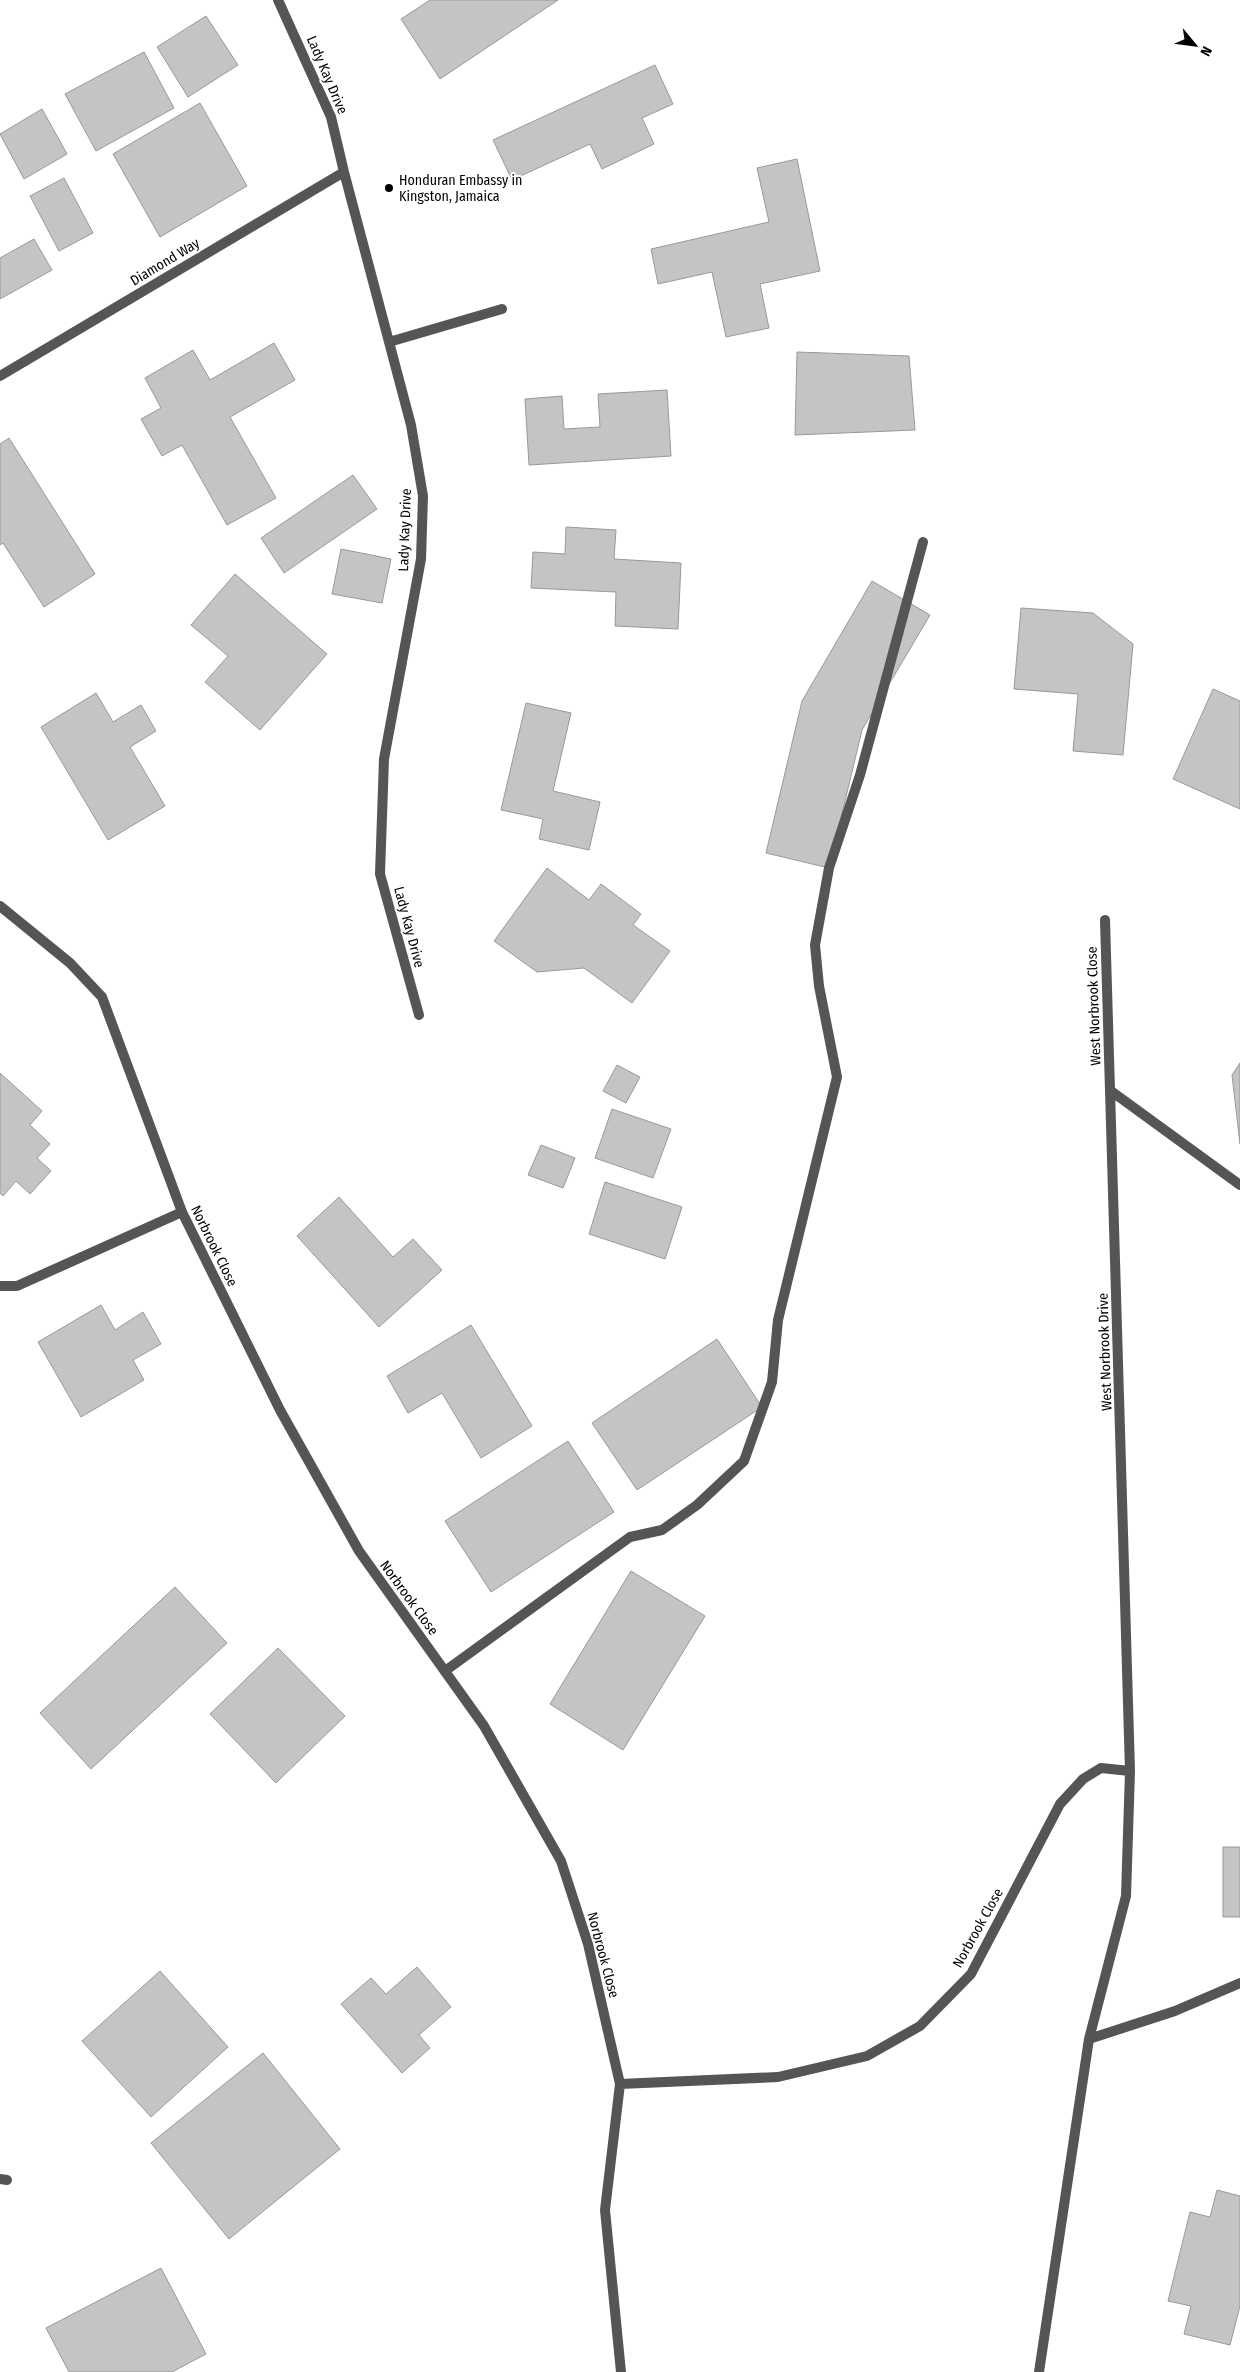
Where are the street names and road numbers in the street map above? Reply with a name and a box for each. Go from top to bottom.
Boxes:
street label: Lady Kay Drive [303,33,351,117]
street label: Diamond Way [127,234,203,289]
street label: Lady Kay Drive [395,488,415,572]
street label: Lady Kay Drive [390,885,428,969]
street label: West Norbrook Close [1083,946,1105,1066]
street label: Norbrook Close [187,1203,241,1289]
street label: West Norbrook Drive [1094,1293,1116,1411]
street label: Norbrook Close [376,1557,442,1639]
street label: Norbrook Close [949,1885,1007,1971]
street label: Norbrook Close [583,1910,623,2000]

